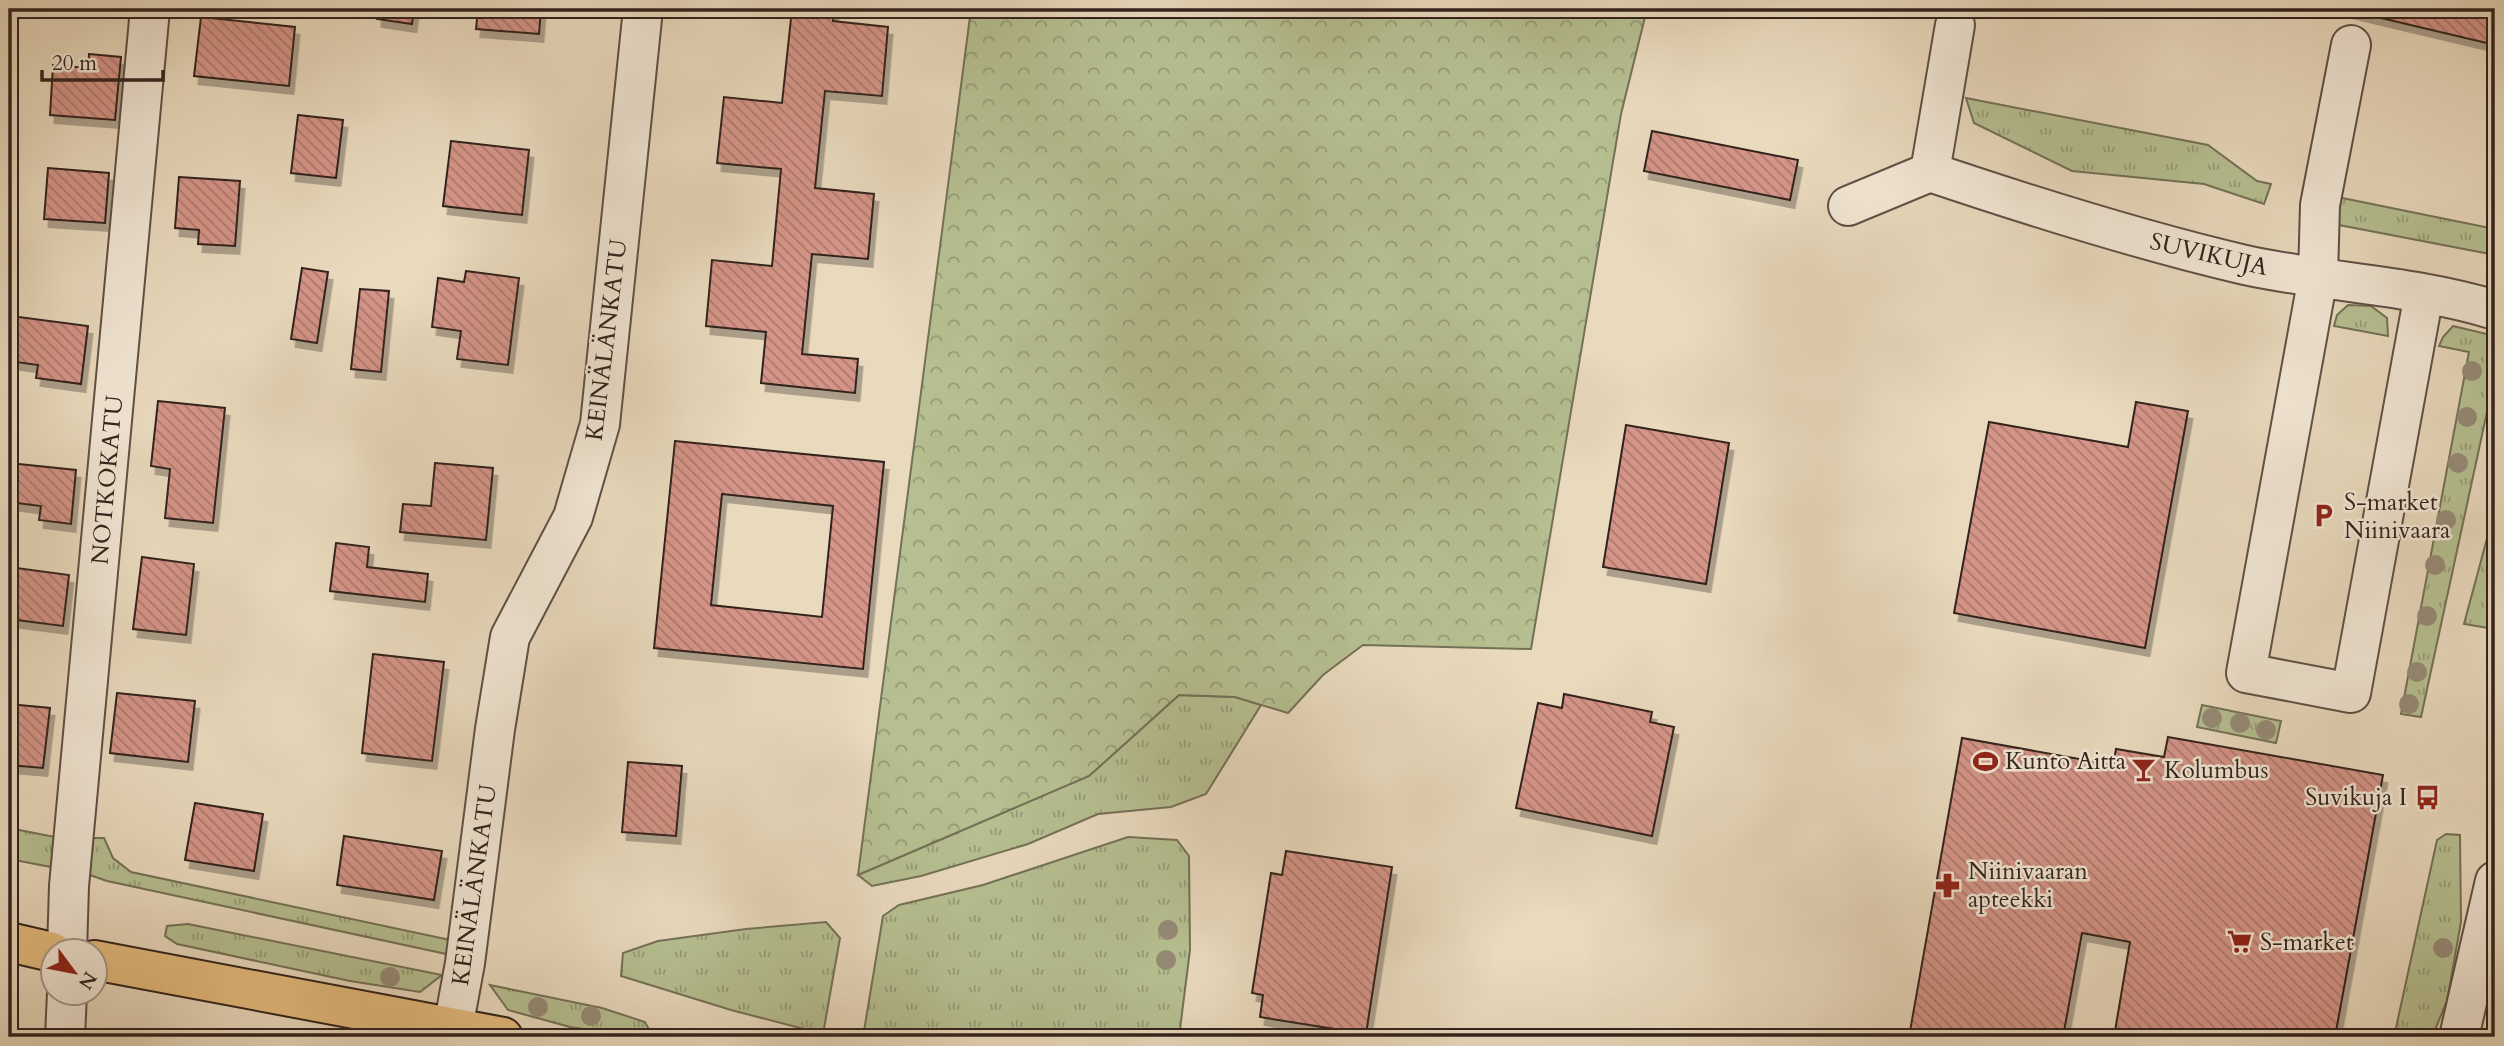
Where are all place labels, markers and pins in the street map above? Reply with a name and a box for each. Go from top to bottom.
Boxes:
place label: S-market Niinivaara [2344,486,2451,547]
parking icon: S-market Niinivaara [2310,502,2338,530]
place label: Kunto Aitta [2005,745,2127,778]
sports icon: Kunto Aitta [1971,747,1999,775]
place label: Kolumbus [2164,754,2268,787]
bar icon: Kolumbus [2130,756,2158,784]
place label: Suvikuja I [2305,781,2407,814]
bus stop icon: Suvikuja I [2413,783,2441,811]
place label: Niinivaaran apteekki [1968,855,2088,916]
pharmacy icon: Niinivaaran apteekki [1934,871,1962,899]
place label: S-market [2260,926,2354,959]
supermarket icon: S-market [2226,928,2254,956]

